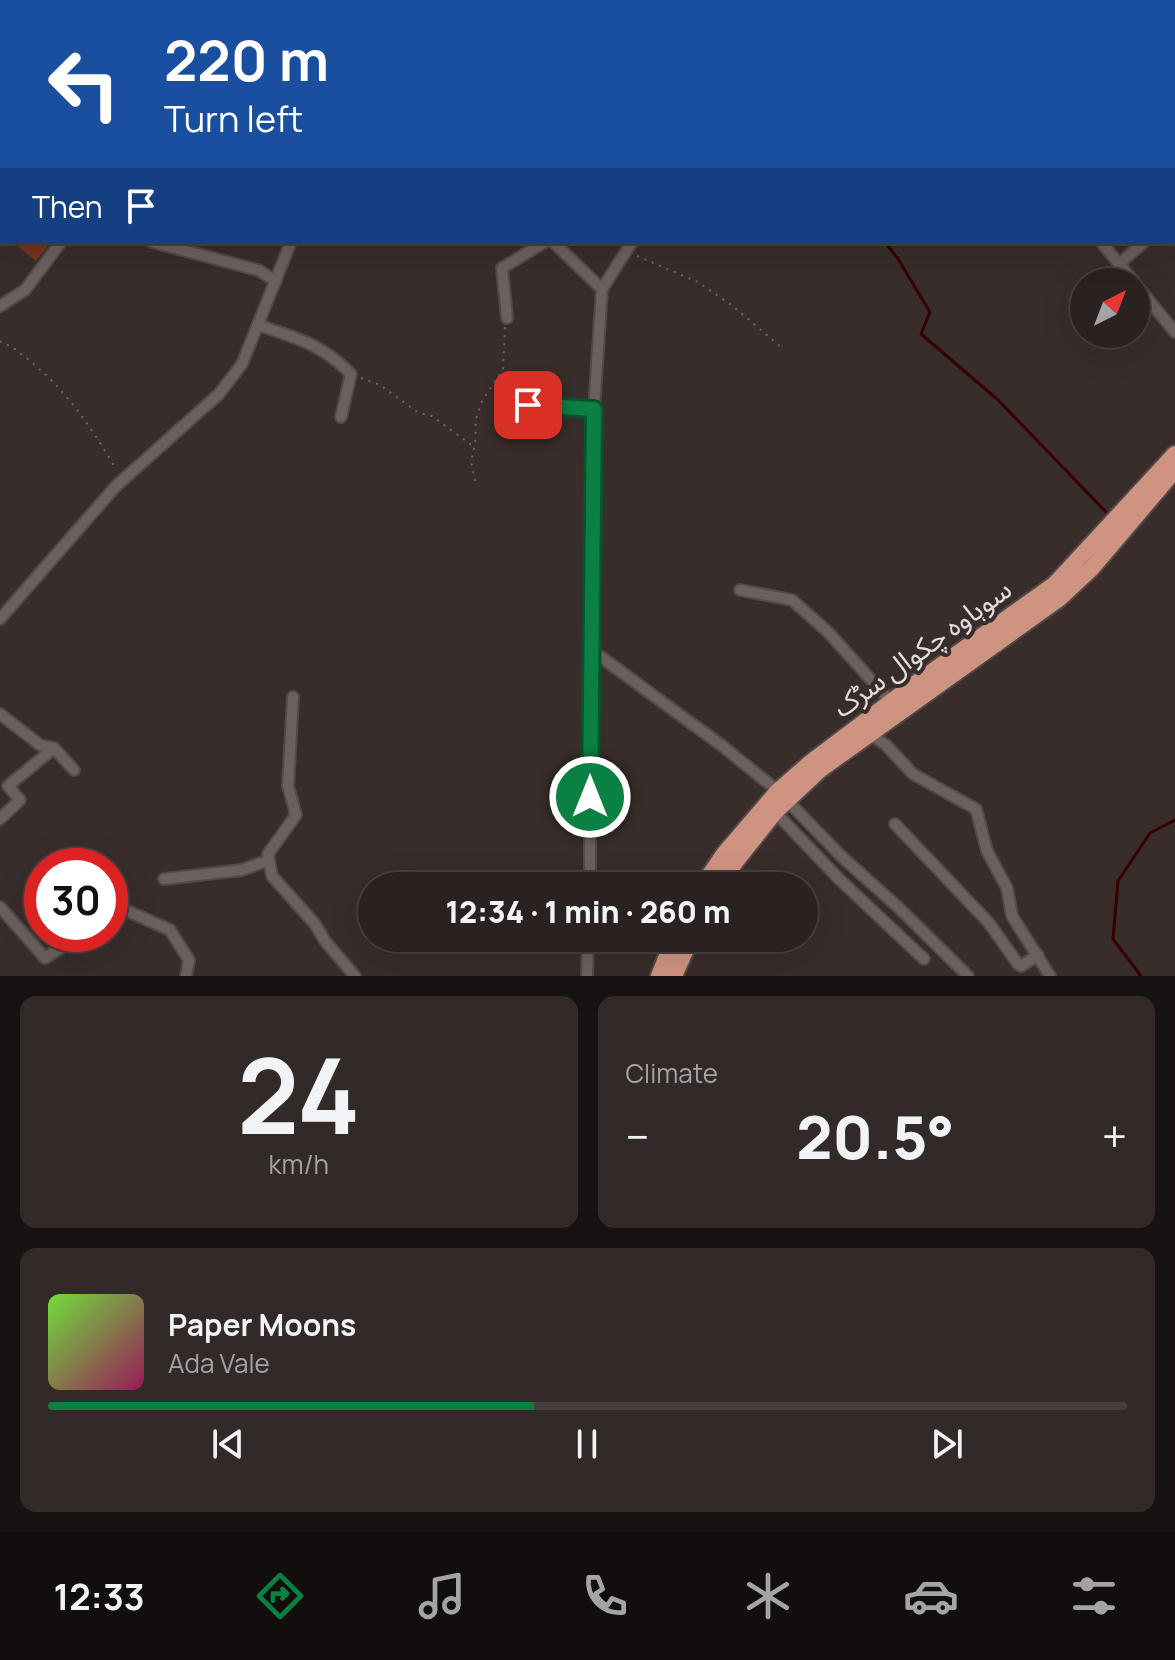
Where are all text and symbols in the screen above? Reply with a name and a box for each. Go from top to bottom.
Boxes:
text: 220 m [164,21,329,98]
icon: left [32,32,136,136]
text: Turn left [164,94,303,143]
icon: arrive [119,184,163,228]
text: Then [32,186,103,227]
north arrow [1070,268,1150,348]
map controls [1070,268,1150,348]
pin [494,371,562,439]
icon: arrive [506,383,550,427]
street label: سوہاوہ چکوال سڑک [824,569,1019,725]
position arrow [548,755,632,839]
speed limit sign: 30 [24,848,128,952]
text: 12:34 · 1 min · 260 m [446,891,730,932]
text: 24 [237,1023,360,1165]
text: Climate [626,1055,718,1091]
text: 20.5° [796,1095,955,1177]
text: − [626,1106,649,1166]
text: + [1102,1106,1127,1166]
text: km/h [269,1146,329,1182]
text: Paper Moons [168,1304,356,1345]
text: Ada Vale [168,1345,270,1381]
icon: previous [206,1422,250,1466]
icon: pause [565,1422,609,1466]
icon: next [925,1422,969,1466]
icon: directions [252,1568,308,1624]
icon: music [414,1568,470,1624]
icon: phone [577,1568,633,1624]
icon: climate [740,1568,796,1624]
icon: car [903,1568,959,1624]
icon: filters [1066,1568,1122,1624]
text: 12:33 [53,1572,145,1621]

